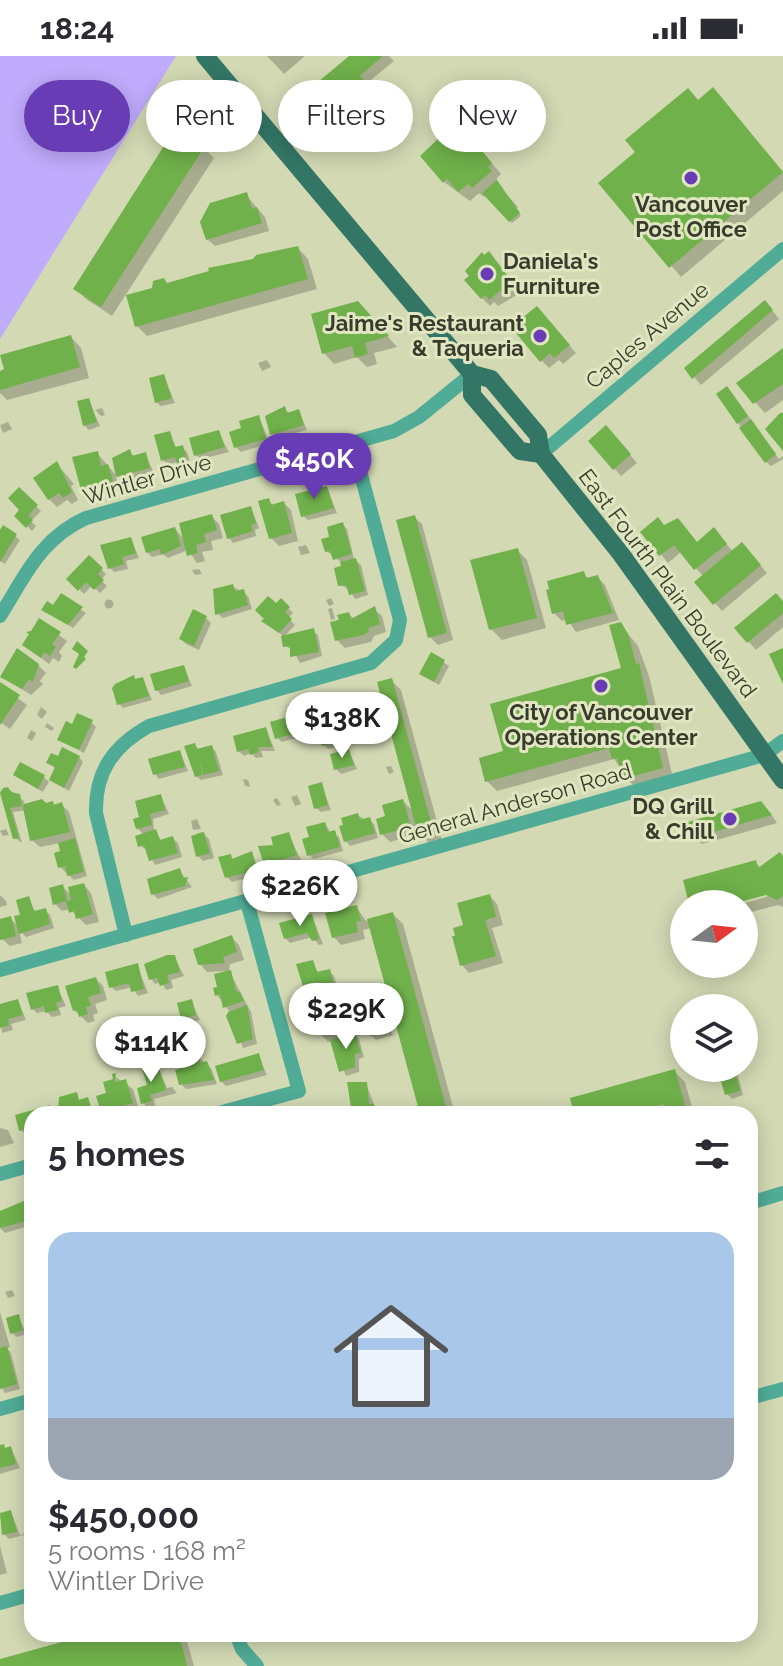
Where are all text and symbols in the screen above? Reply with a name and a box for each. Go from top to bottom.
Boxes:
text: 18:24 [40,11,114,46]
chip: Buy [24,80,130,152]
chip: Rent [146,80,262,152]
chip: Filters [278,80,413,152]
chip: New [429,80,546,152]
marker: Vancouver Post Office [682,169,700,187]
place label: Vancouver Post Office [635,191,748,242]
place label: Daniela's Furniture [503,248,600,299]
marker: Daniela's Furniture [478,265,496,283]
street label: Caples Avenue [580,276,714,394]
place label: Jaime's Restaurant & Taqueria [325,310,525,361]
marker: Jaime's Restaurant & Taqueria [531,327,549,345]
pin: $450K [258,433,370,501]
text: $450K [274,444,354,474]
street label: Wintler Drive [80,448,214,510]
street label: East Fourth Plain Boulevard [573,463,763,703]
marker: City of Vancouver Operations Center [592,677,610,695]
pin: $138K [286,692,398,760]
place label: City of Vancouver Operations Center [505,699,698,750]
text: $138K [304,703,380,733]
street label: General Anderson Road [395,757,635,849]
place label: DQ Grill & Chill [632,793,715,844]
marker: DQ Grill & Chill [721,810,739,828]
pin: $226K [244,860,356,928]
text: $226K [261,871,340,901]
north arrow [670,890,758,978]
map controls [670,890,758,1082]
pin: $229K [290,983,402,1051]
text: $229K [307,994,385,1024]
button: layers [670,994,758,1082]
pin: $114K [95,1016,207,1084]
text: $114K [114,1027,188,1057]
icon: filters [690,1132,734,1176]
text: 5 homes [48,1134,185,1174]
icon: home [319,1284,463,1428]
text: $450,000 [48,1496,199,1536]
text: 5 rooms · 168 m² [48,1536,246,1566]
text: Wintler Drive [48,1566,204,1596]

